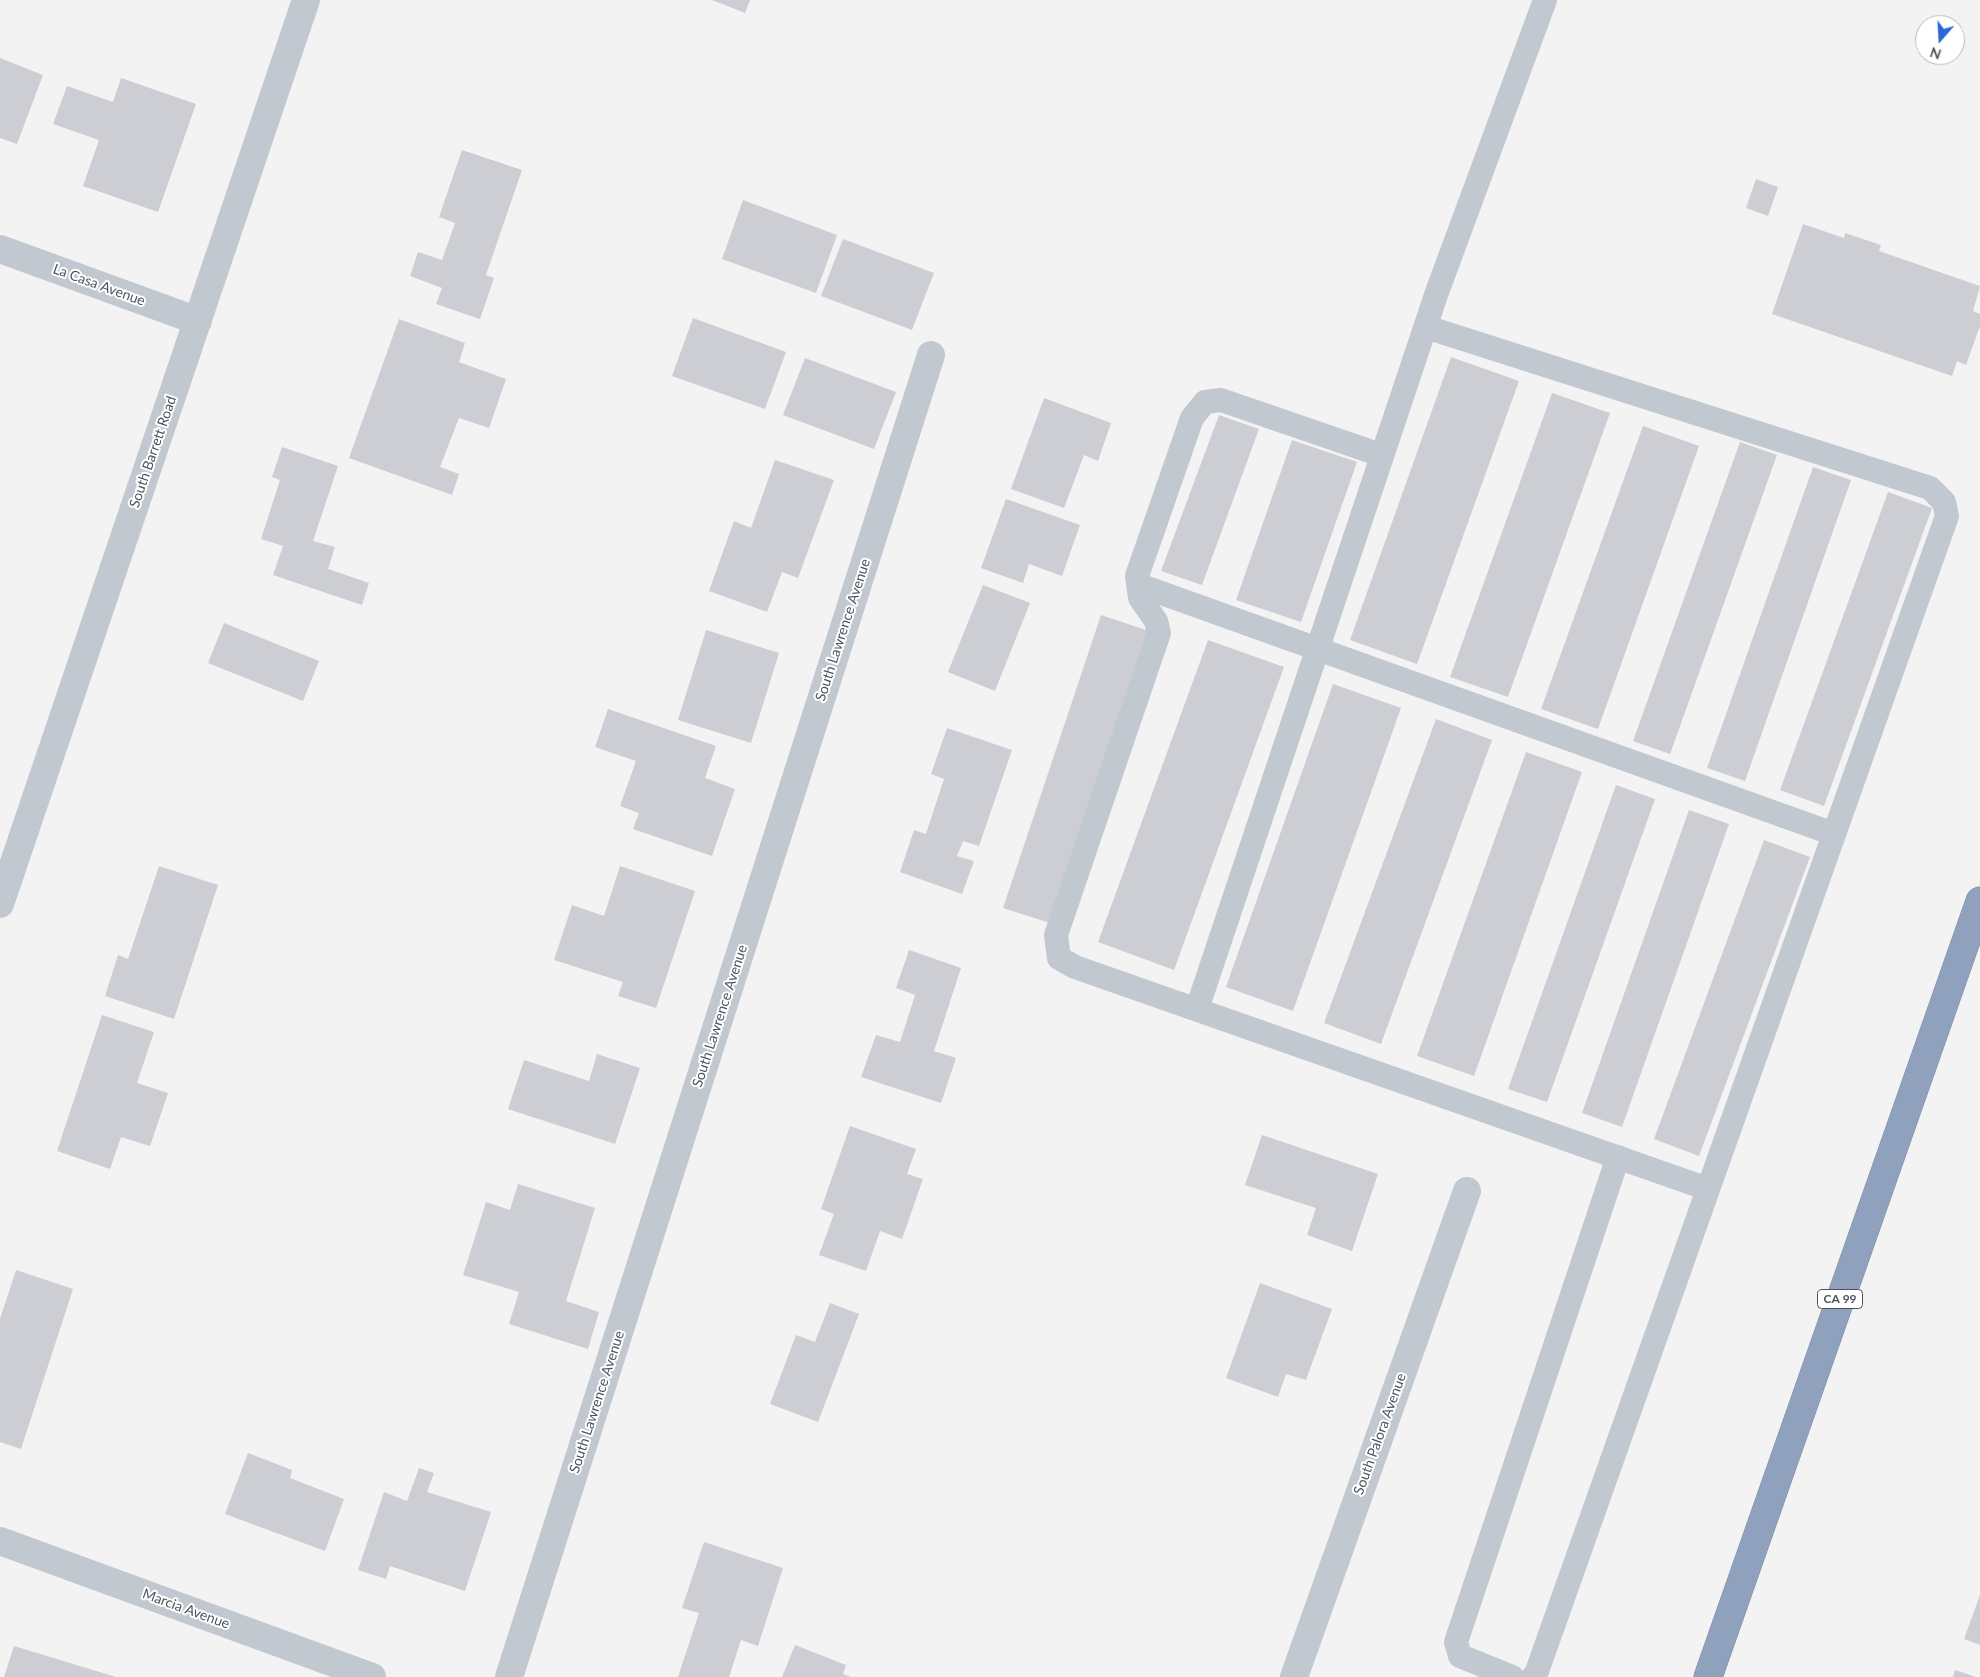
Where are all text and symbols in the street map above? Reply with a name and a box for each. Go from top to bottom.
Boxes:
north arrow [1915,15,1965,65]
text: N [1927,44,1943,64]
street label: La Casa Avenue [51,261,147,309]
street label: South Barrett Road [126,394,180,510]
street label: South Lawrence Avenue [812,557,874,703]
street label: South Lawrence Avenue [689,943,751,1089]
road number: CA 99 [1818,1290,1862,1308]
street label: South Lawrence Avenue [566,1329,628,1475]
street label: South Palora Avenue [1350,1371,1410,1497]
street label: Marcia Avenue [140,1585,232,1633]

